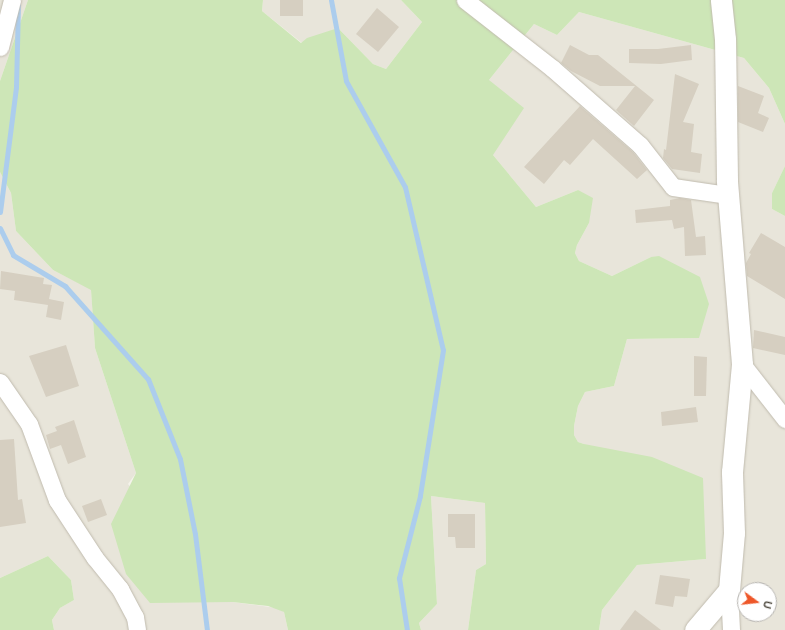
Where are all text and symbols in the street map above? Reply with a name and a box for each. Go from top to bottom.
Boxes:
north arrow [737,582,777,622]
text: U [760,599,775,610]

